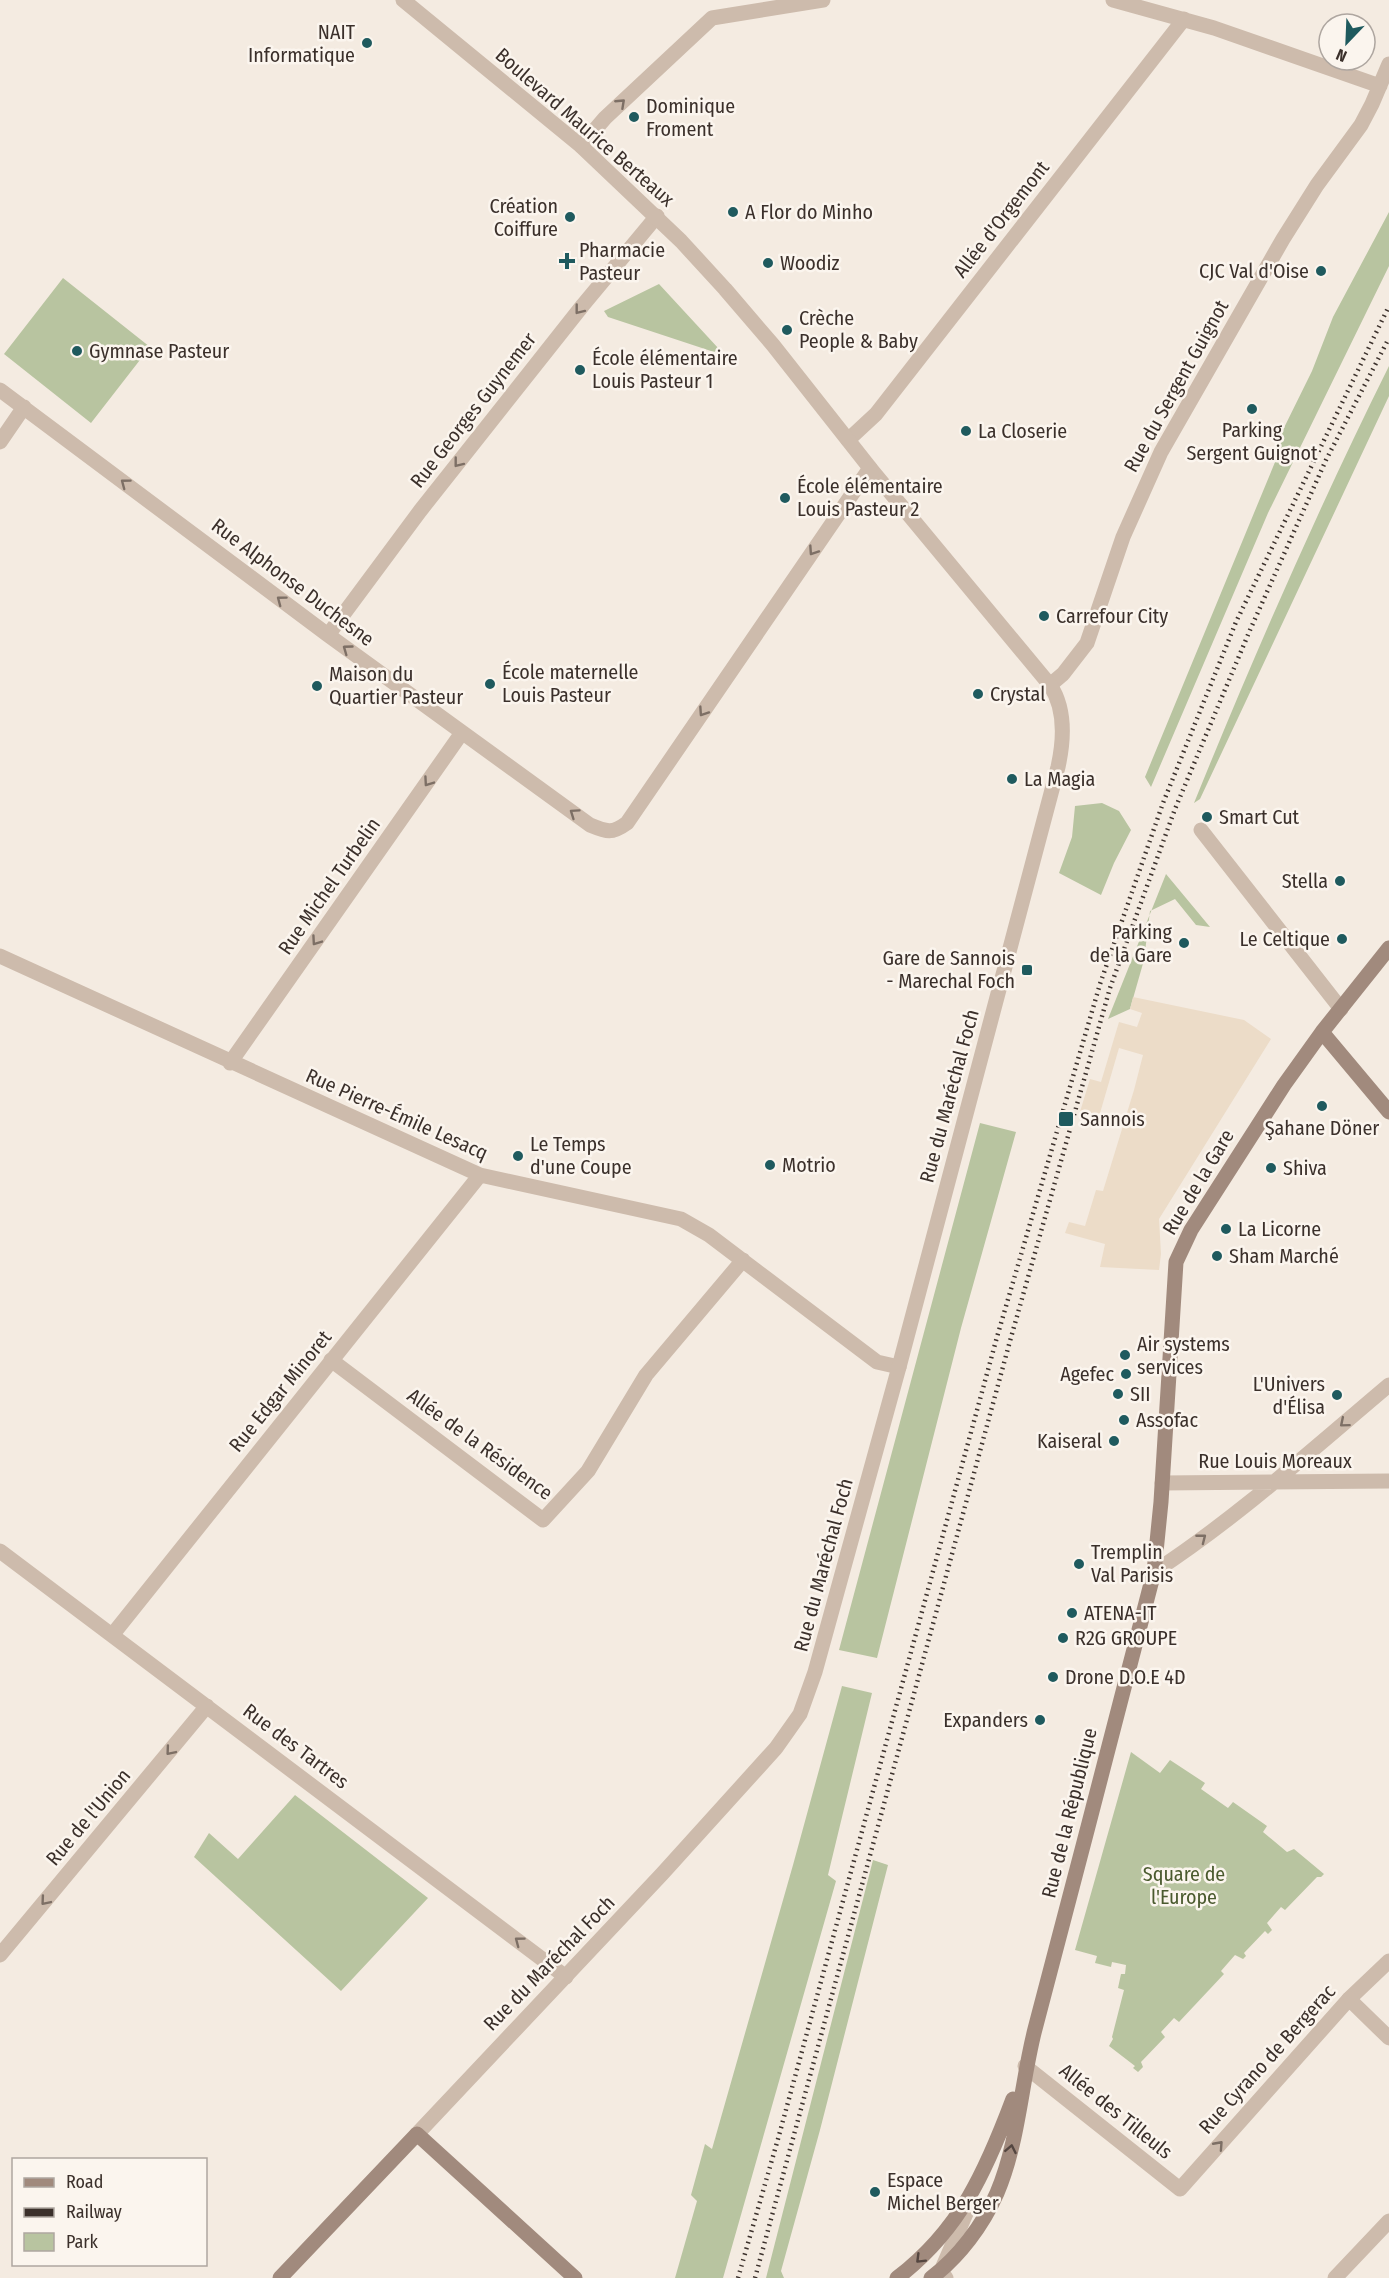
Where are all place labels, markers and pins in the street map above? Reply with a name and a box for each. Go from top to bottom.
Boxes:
place label: NAIT Informatique [248,20,356,67]
marker: NAIT Informatique [360,36,374,50]
place label: Dominique Froment [646,94,735,141]
marker: Dominique Froment [627,110,641,124]
place label: Création Coiffure [490,194,558,241]
place label: A Flor do Minho [745,200,873,224]
marker: A Flor do Minho [726,205,740,219]
marker: Création Coiffure [563,210,577,224]
place label: Pharmacie Pasteur [579,238,665,285]
place label: Woodiz [780,251,840,275]
marker: Pharmacie Pasteur [560,254,574,268]
marker: Woodiz [761,256,775,270]
place label: CJC Val d'Oise [1199,259,1309,283]
marker: CJC Val d'Oise [1314,264,1328,278]
place label: Crèche People & Baby [799,306,918,353]
marker: Crèche People & Baby [780,323,794,337]
place label: Gymnase Pasteur [89,339,229,363]
marker: Gymnase Pasteur [70,344,84,358]
place label: École élémentaire Louis Pasteur 1 [592,346,738,393]
marker: École élémentaire Louis Pasteur 1 [573,363,587,377]
marker: Parking Sergent Guignot [1245,402,1259,416]
place label: Parking Sergent Guignot [1186,418,1318,465]
place label: La Closerie [978,419,1067,443]
marker: La Closerie [959,424,973,438]
place label: École élémentaire Louis Pasteur 2 [797,474,943,521]
marker: École élémentaire Louis Pasteur 2 [778,491,792,505]
place label: Carrefour City [1056,604,1168,628]
marker: Carrefour City [1037,609,1051,623]
place label: École maternelle Louis Pasteur [502,660,638,707]
place label: Maison du Quartier Pasteur [329,662,463,709]
marker: École maternelle Louis Pasteur [483,677,497,691]
marker: Maison du Quartier Pasteur [310,679,324,693]
place label: Crystal [990,682,1045,706]
marker: Crystal [971,687,985,701]
place label: La Magia [1024,767,1095,791]
marker: La Magia [1005,772,1019,786]
place label: Smart Cut [1219,805,1300,829]
marker: Smart Cut [1200,810,1214,824]
place label: Stella [1282,869,1328,893]
marker: Stella [1333,874,1347,888]
place label: Parking de la Gare [1089,920,1173,967]
place label: Le Celtique [1239,927,1330,951]
marker: Le Celtique [1335,932,1349,946]
marker: Parking de la Gare [1177,936,1191,950]
place label: Gare de Sannois - Marechal Foch [883,946,1015,993]
marker: Gare de Sannois - Marechal Foch [1020,963,1034,977]
marker: Şahane Döner [1315,1099,1329,1113]
place label: Sannois [1080,1107,1145,1131]
marker: Sannois [1057,1110,1075,1128]
place label: Şahane Döner [1265,1116,1379,1141]
place label: Le Temps d'une Coupe [530,1132,632,1179]
marker: Le Temps d'une Coupe [511,1149,525,1163]
place label: Motrio [782,1153,836,1177]
place label: Shiva [1283,1156,1327,1180]
marker: Motrio [763,1158,777,1172]
marker: Shiva [1264,1161,1278,1175]
place label: La Licorne [1238,1217,1321,1241]
marker: La Licorne [1219,1222,1233,1236]
place label: Sham Marché [1229,1244,1339,1268]
marker: Sham Marché [1210,1249,1224,1263]
place label: Air systems services [1137,1332,1230,1379]
marker: Air systems services [1118,1348,1132,1362]
place label: Agefec [1060,1362,1114,1386]
marker: Agefec [1119,1367,1133,1381]
place label: L'Univers d'Élisa [1253,1372,1325,1419]
place label: SII [1130,1382,1150,1406]
marker: SII [1111,1387,1125,1401]
marker: L'Univers d'Élisa [1330,1388,1344,1402]
place label: Assofac [1136,1408,1198,1432]
marker: Assofac [1117,1413,1131,1427]
place label: Kaiseral [1037,1429,1102,1453]
marker: Kaiseral [1107,1434,1121,1448]
place label: Tremplin Val Parisis [1091,1540,1173,1587]
marker: Tremplin Val Parisis [1072,1557,1086,1571]
place label: ATENA-IT [1084,1601,1157,1625]
marker: ATENA-IT [1065,1606,1079,1620]
place label: R2G GROUPE [1075,1626,1177,1650]
marker: R2G GROUPE [1056,1631,1070,1645]
place label: Drone D.O.E 4D [1065,1665,1186,1689]
marker: Drone D.O.E 4D [1046,1670,1060,1684]
place label: Expanders [943,1708,1028,1732]
marker: Expanders [1033,1713,1047,1727]
place label: Espace Michel Berger [887,2168,999,2215]
marker: Espace Michel Berger [868,2185,882,2199]

